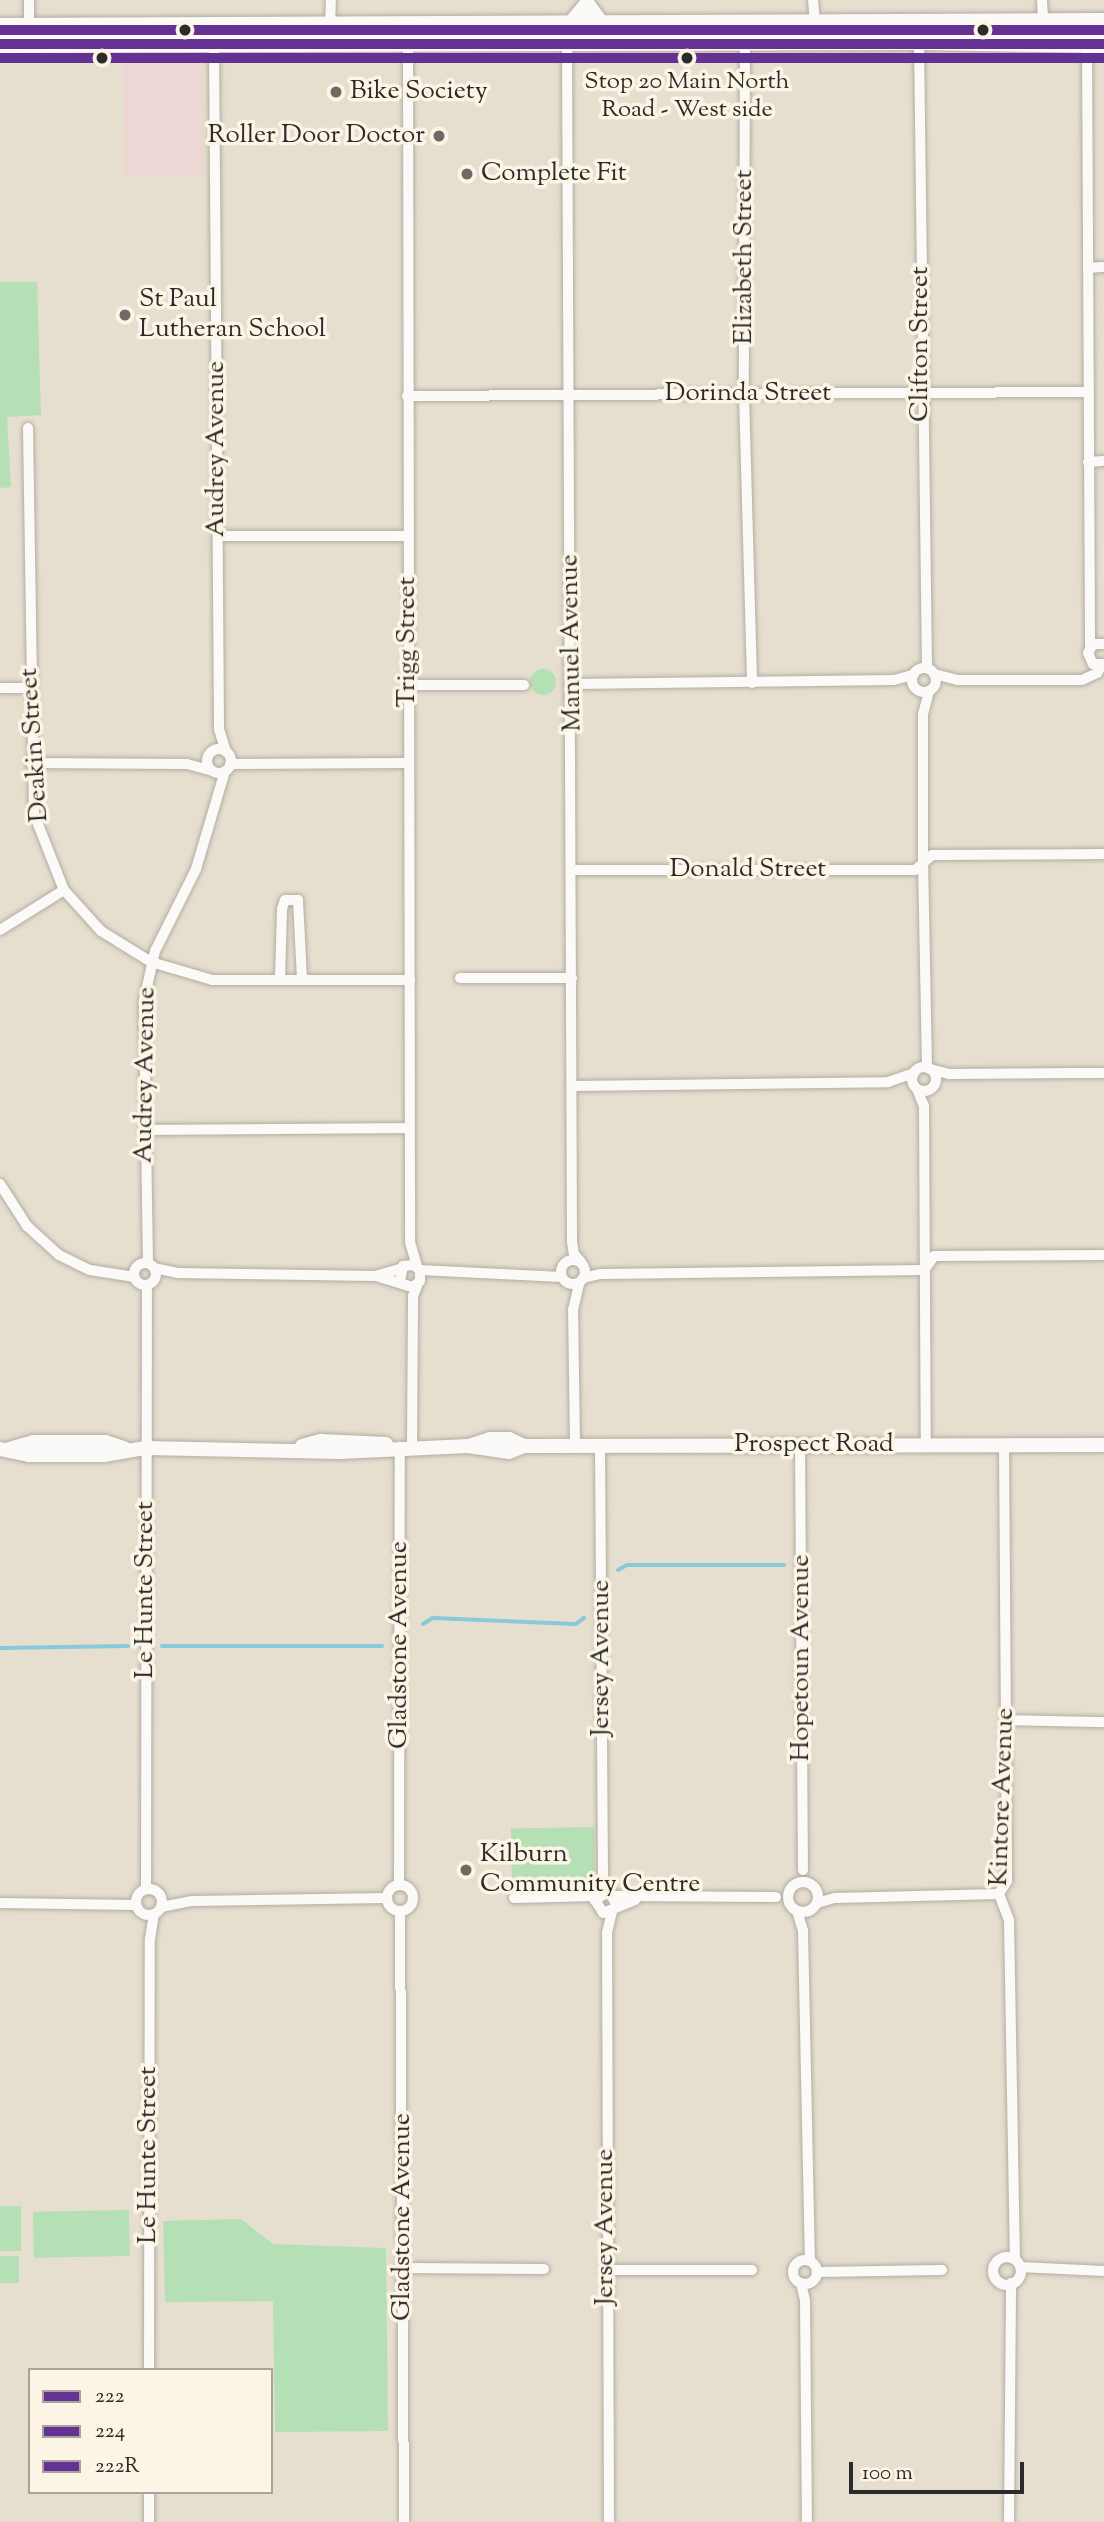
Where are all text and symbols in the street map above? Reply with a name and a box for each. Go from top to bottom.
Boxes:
unlabelled marker [178,23,192,37]
unlabelled marker [976,23,990,37]
unlabelled marker [95,51,109,65]
marker: Stop 20 Main North Road - West side [680,51,694,65]
place label: Stop 20 Main North Road - West side [584,69,790,125]
place label: Bike Society [350,76,488,108]
marker: Bike Society [328,84,344,100]
place label: Roller Door Doctor [208,120,425,152]
marker: Roller Door Doctor [431,128,447,144]
place label: Complete Fit [481,158,627,190]
marker: Complete Fit [459,166,475,182]
street label: Elizabeth Street [729,170,761,344]
street label: Clifton Street [905,266,937,422]
place label: St Paul Lutheran School [139,284,326,346]
marker: St Paul Lutheran School [117,307,133,323]
street label: Audrey Avenue [201,361,233,537]
street label: Dorinda Street [665,378,831,410]
street label: Manuel Avenue [555,554,589,732]
street label: Trigg Street [392,577,424,707]
street label: Deakin Street [14,667,56,823]
street label: Donald Street [670,854,826,886]
street label: Audrey Avenue [129,987,163,1163]
street label: Prospect Road [734,1429,894,1461]
street label: Le Hunte Street [130,1501,162,1679]
street label: Gladstone Avenue [384,1541,416,1749]
street label: Hopetoun Avenue [786,1555,818,1761]
street label: Jersey Avenue [586,1580,618,1736]
street label: Kintore Avenue [984,1707,1022,1887]
place label: Kilburn Community Centre [480,1839,700,1900]
marker: Kilburn Community Centre [458,1862,474,1878]
street label: Le Hunte Street [133,2066,165,2244]
street label: Gladstone Avenue [387,2113,419,2321]
street label: Jersey Avenue [590,2149,622,2305]
legend [28,2368,273,2494]
text: 222 [95,2382,124,2412]
text: 224 [95,2417,125,2447]
scale bar [852,2448,1027,2492]
text: 222R [95,2452,140,2482]
text: 100 m [862,2459,913,2489]

